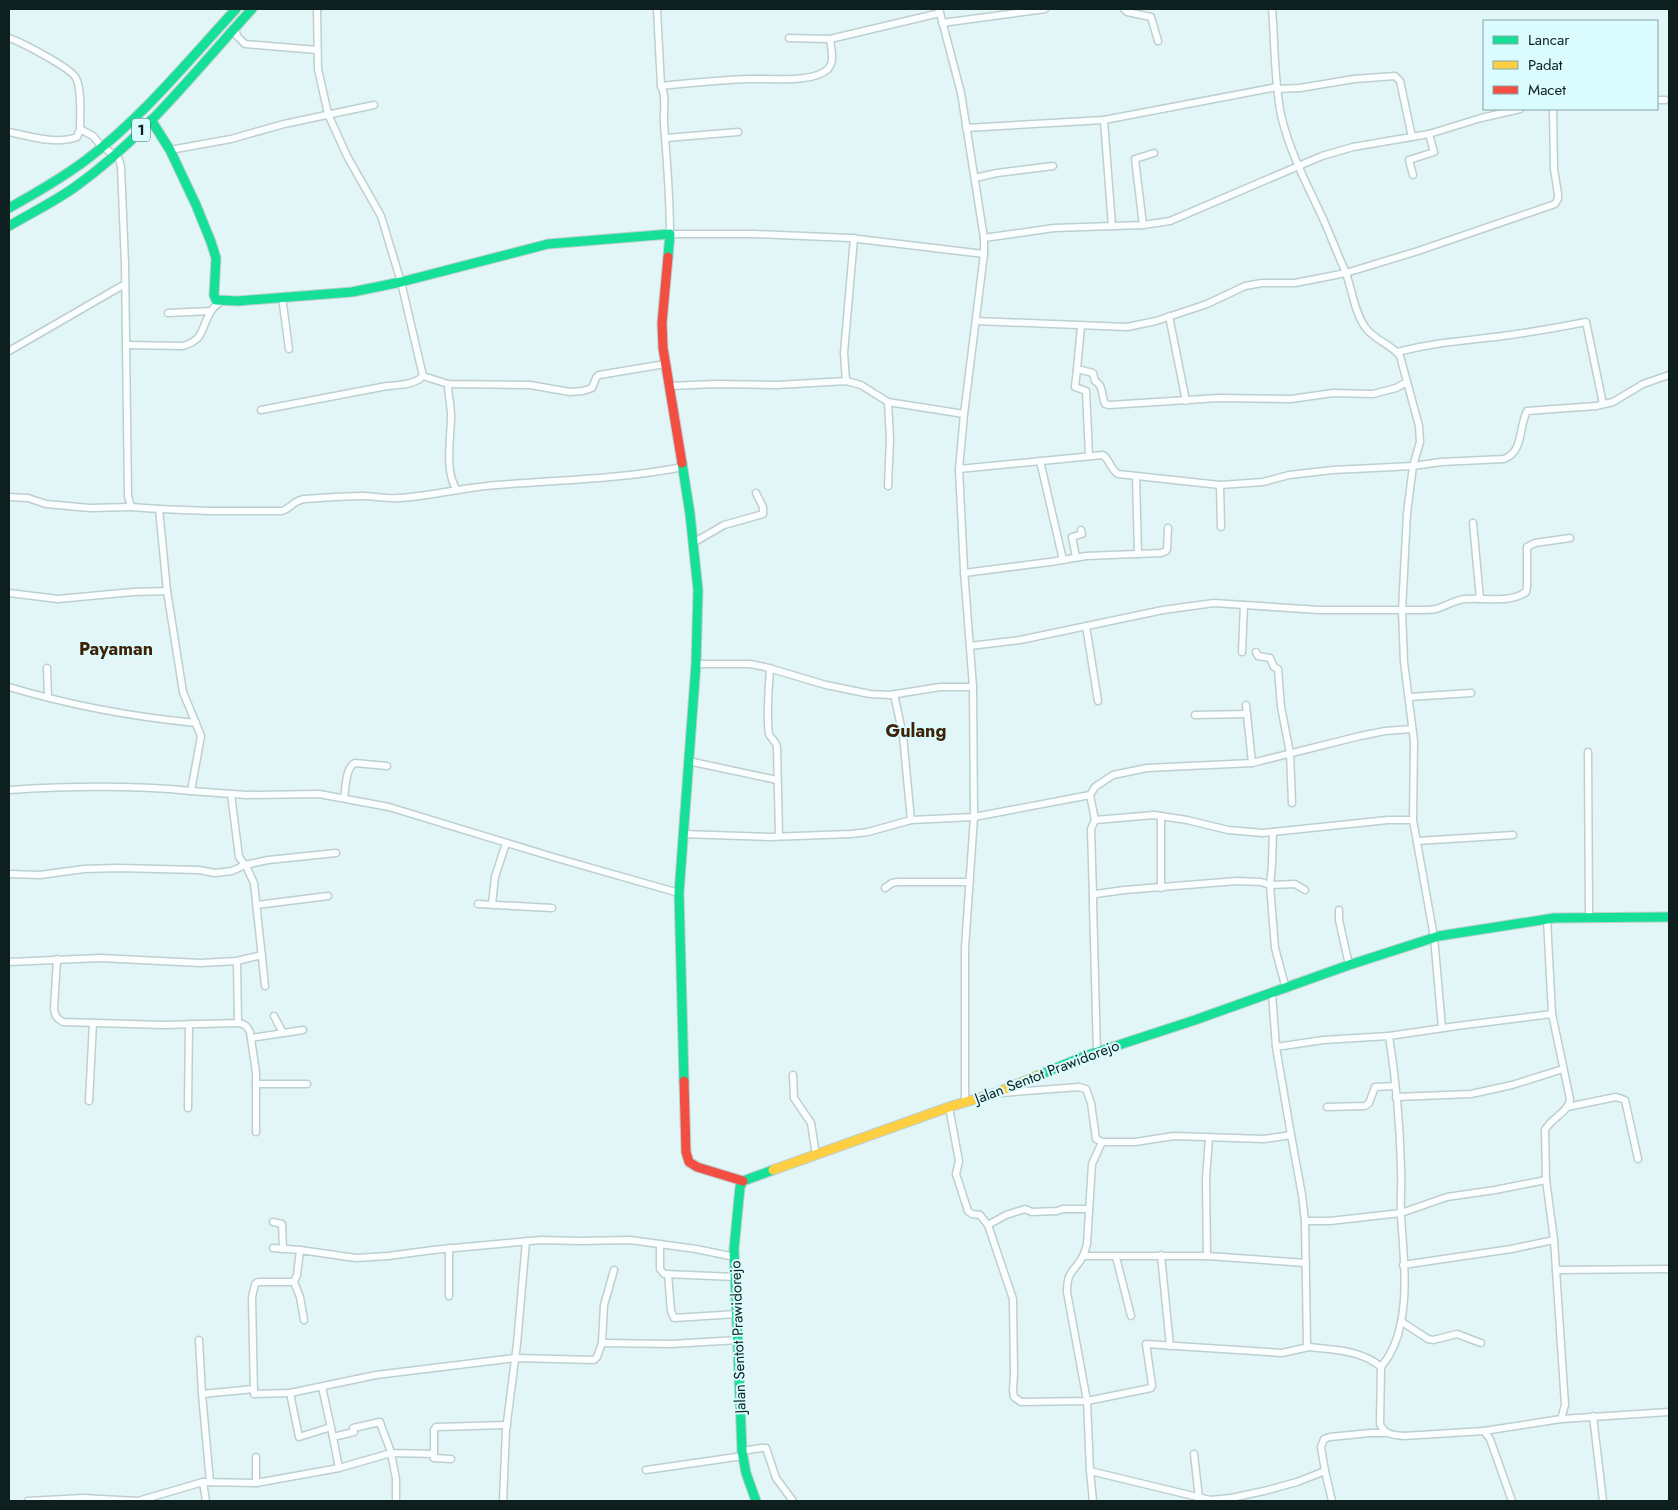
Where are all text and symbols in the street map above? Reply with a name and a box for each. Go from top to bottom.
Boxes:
legend [1483,20,1658,110]
text: Lancar [1528,29,1570,51]
text: Padat [1528,54,1563,76]
text: Macet [1528,79,1566,101]
road number: 1 [132,118,150,142]
district label: Payaman [79,636,153,662]
district label: Gulang [886,718,946,744]
street label: Jalan Sentot Prawidorejo [970,1034,1122,1110]
street label: Jalan Sentot Prawidorejo [724,1260,752,1416]

